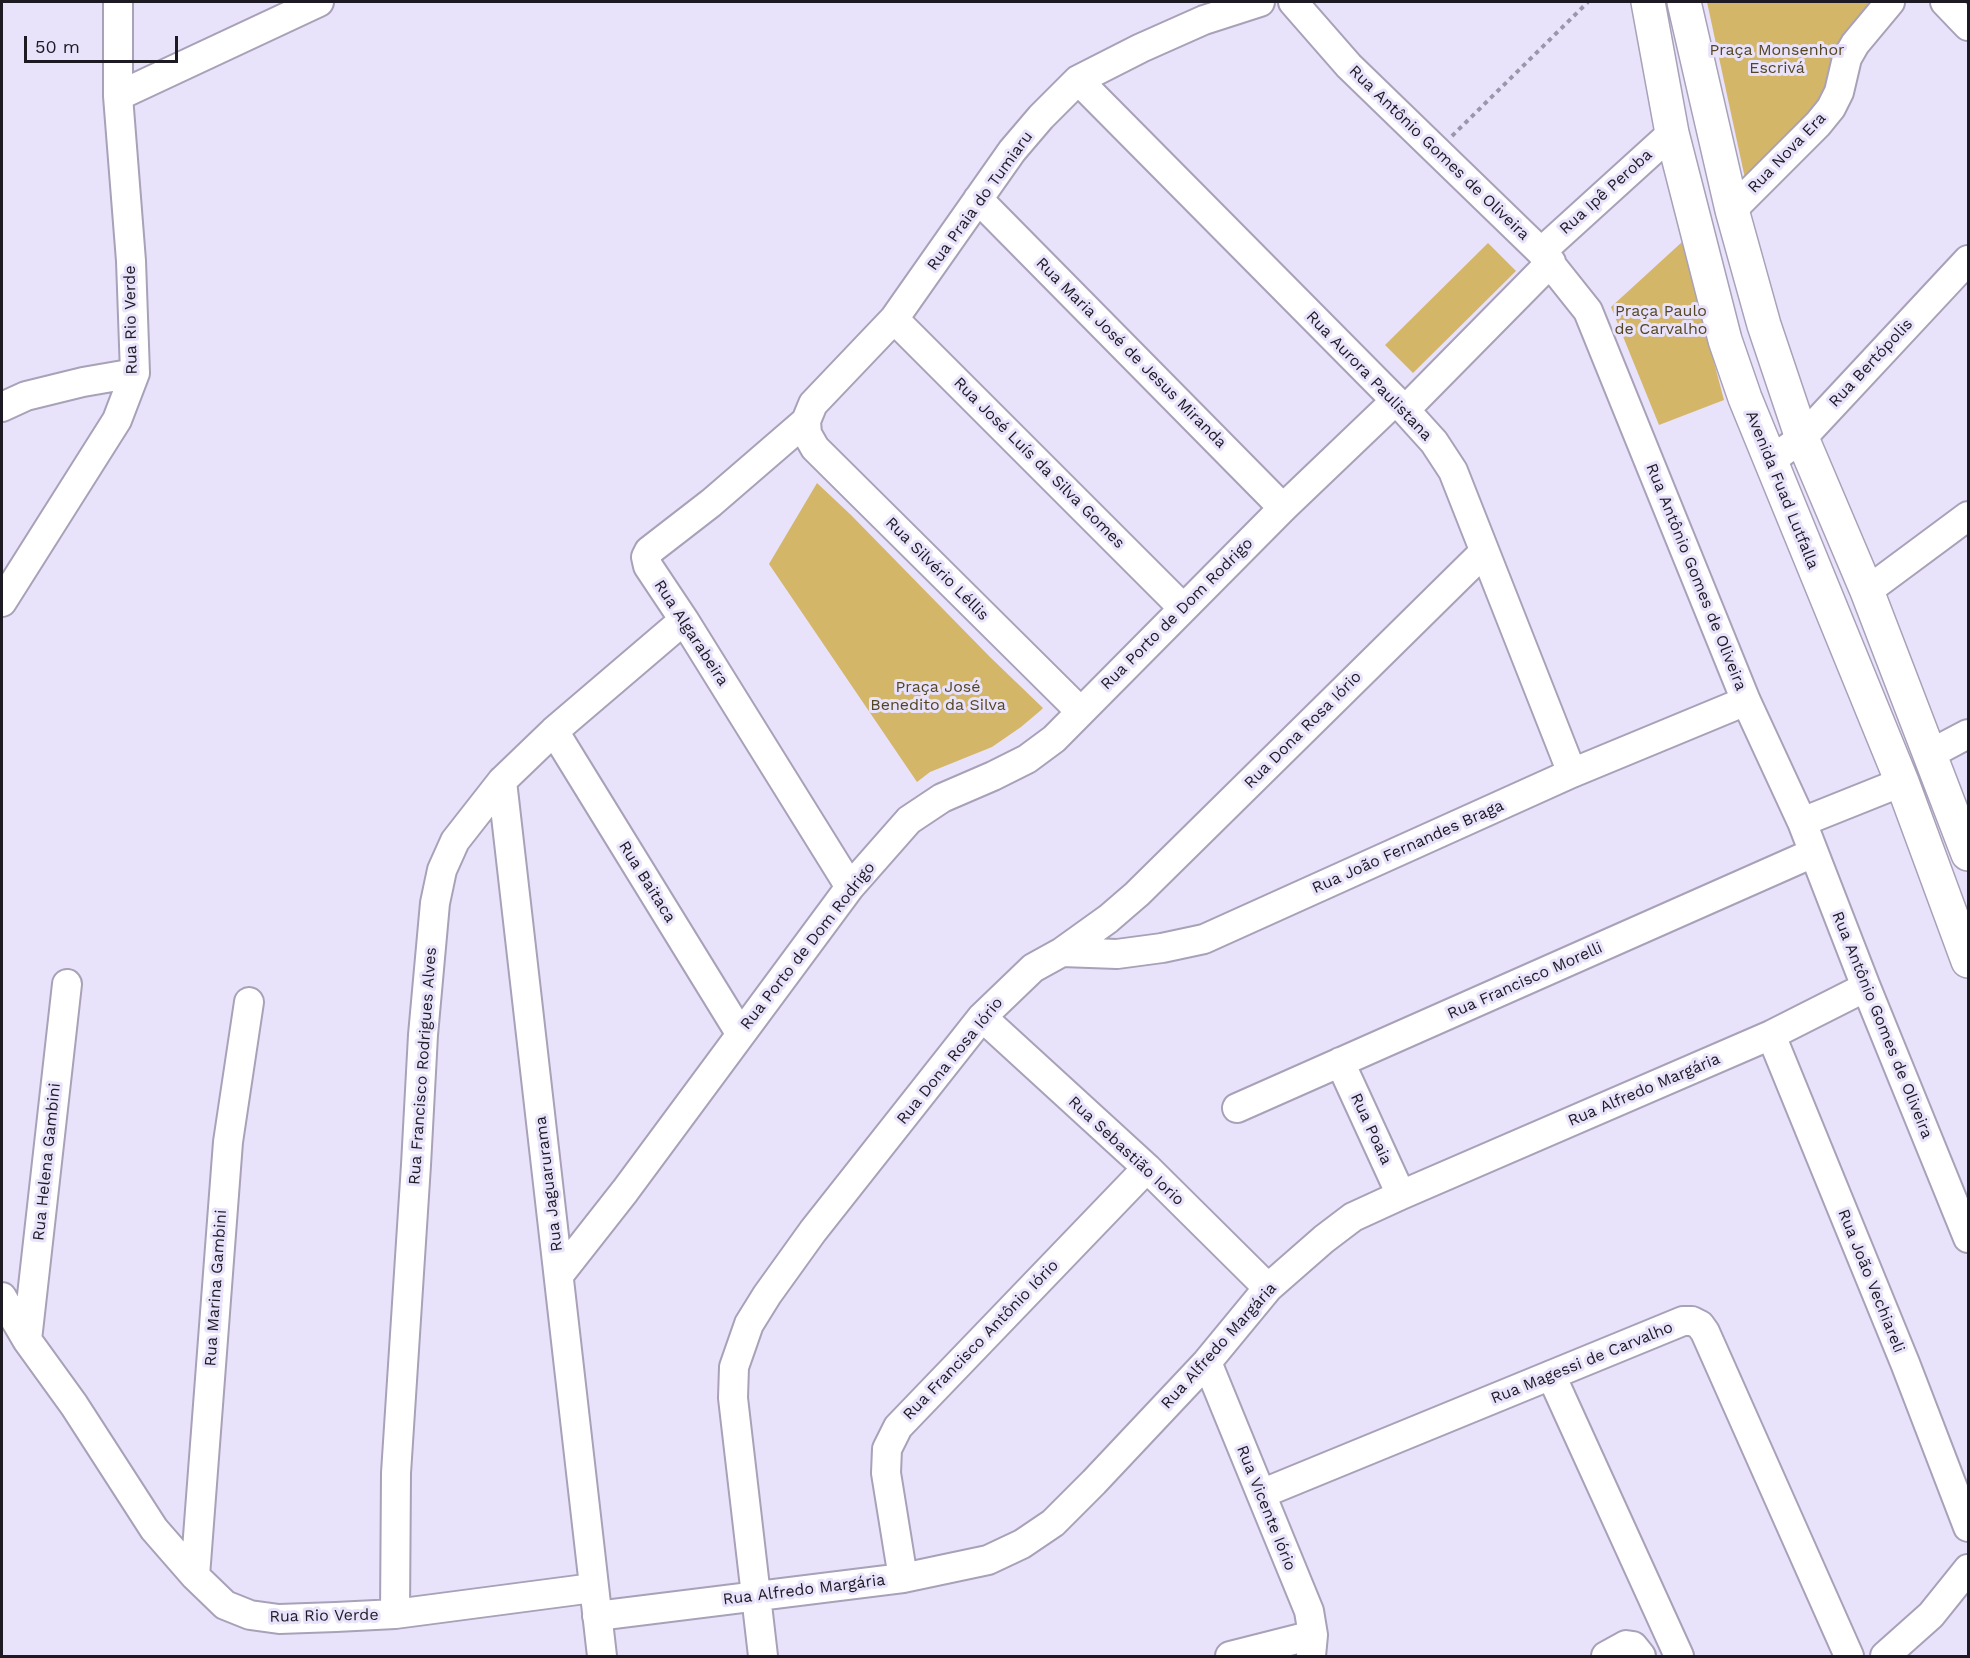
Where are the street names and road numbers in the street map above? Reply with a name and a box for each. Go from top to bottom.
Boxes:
street label: Rua Antônio Gomes de Oliveira [1345,62,1533,244]
street label: Rua Nova Era [1744,109,1830,197]
street label: Rua Praia do Tumiaru [923,128,1037,274]
street label: Rua Ipê Peroba [1556,145,1656,239]
street label: Rua Maria José de Jesus Miranda [1032,254,1230,452]
street label: Rua Rio Verde [120,265,142,375]
street label: Rua Aurora Paulistana [1302,307,1436,445]
street label: Rua Bertópolis [1825,315,1917,411]
street label: Rua José Luís da Silva Gomes [949,373,1129,553]
street label: Avenida Fuad Lutfalla [1741,408,1823,572]
street label: Rua Antônio Gomes de Oliveira [1642,461,1750,693]
street label: Rua Silvério Léllis [881,513,993,625]
street label: Rua Porto de Dom Rodrigo [1097,534,1257,694]
street label: Rua Algarabeira [650,577,732,689]
street label: Rua Dona Rosa Iório [1240,667,1366,793]
street label: Rua João Fernandes Braga [1309,796,1507,898]
street label: Rua Baitaca [614,838,680,926]
street label: Rua Porto de Dom Rodrigo [737,858,879,1034]
street label: Rua Antônio Gomes de Oliveira [1828,909,1936,1141]
street label: Rua Francisco Morelli [1445,938,1605,1024]
street label: Rua Francisco Rodrigues Alves [405,946,441,1186]
street label: Rua Dona Rosa Iório [893,994,1007,1128]
street label: Rua Alfredo Margária [1565,1049,1723,1131]
street label: Rua Helena Gambini [29,1082,65,1242]
street label: Rua Poaia [1346,1090,1396,1168]
street label: Rua Sebastião Iorio [1064,1092,1188,1210]
street label: Rua Jaguarurama [531,1115,567,1253]
street label: Rua João Vechiareli [1833,1206,1909,1356]
street label: Rua Marina Gambini [201,1209,231,1367]
street label: Rua Francisco Antônio Iório [899,1256,1063,1424]
street label: Rua Alfredo Margária [1157,1279,1281,1413]
street label: Rua Magessi de Carvalho [1488,1318,1676,1408]
street label: Rua Vicente Iório [1232,1443,1300,1573]
street label: Rua Alfredo Margária [722,1571,886,1609]
street label: Rua Rio Verde [269,1605,379,1627]

